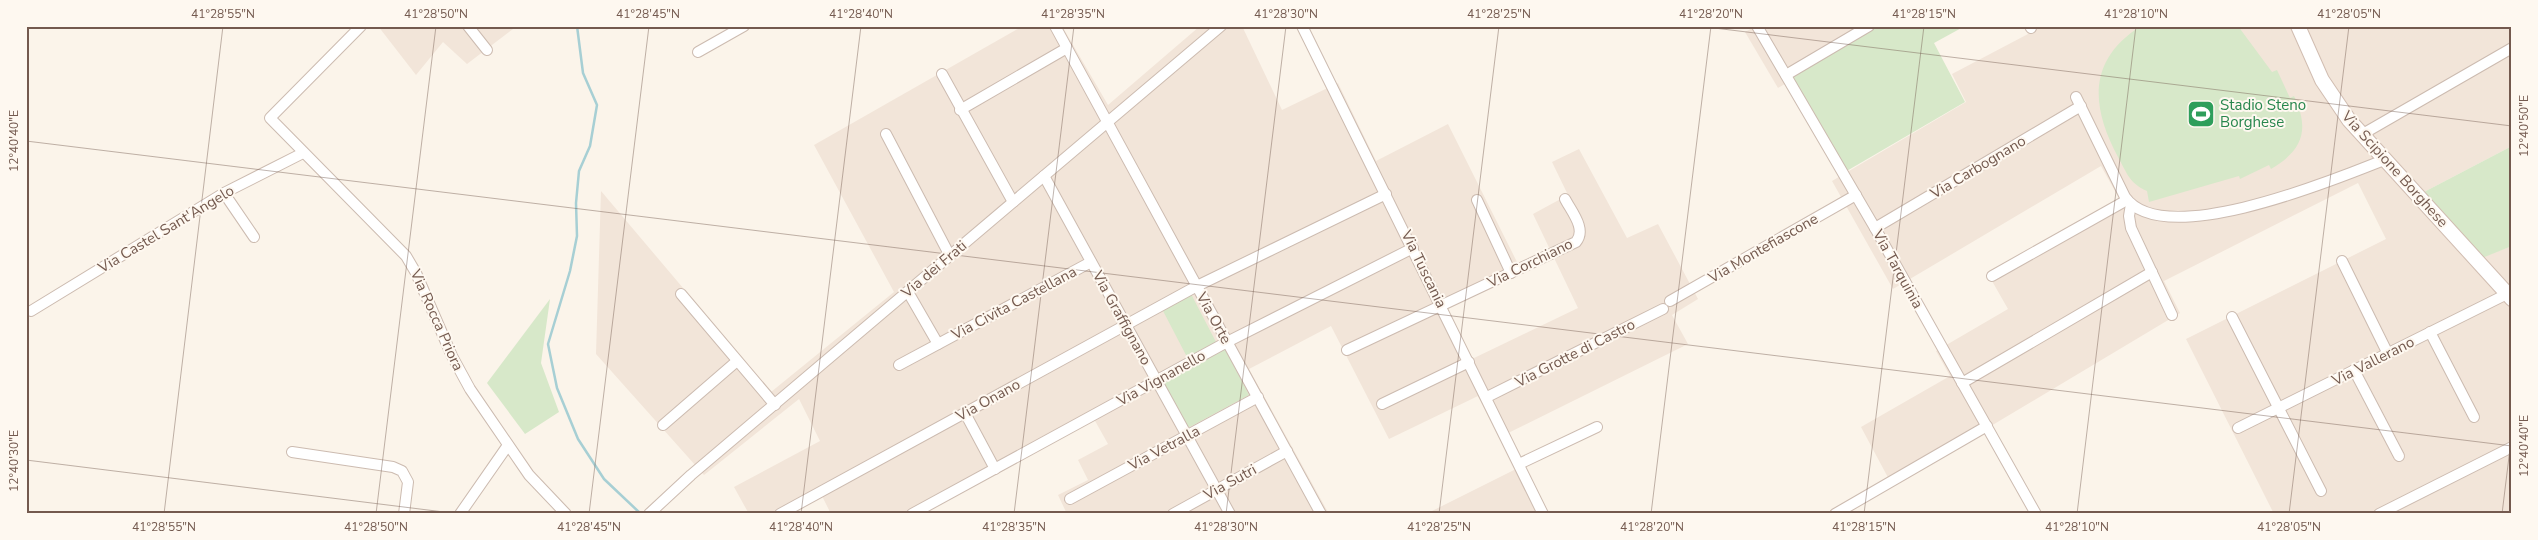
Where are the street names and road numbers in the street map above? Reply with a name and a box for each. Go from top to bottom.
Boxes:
street label: Via Scipione Borghese [2337,106,2453,232]
street label: Via Carbognano [1926,131,2029,204]
street label: Via Castel Sant'Angelo [93,180,238,278]
street label: Via Montefiascone [1704,208,1822,288]
street label: Via Tarquinia [1868,225,1928,312]
street label: Via Tuscania [1396,226,1451,311]
street label: Via Corchiano [1483,234,1576,293]
street label: Via dei Frati [896,236,971,303]
street label: Via Civita Castellana [947,262,1080,345]
street label: Via Rocca Priora [405,265,468,374]
street label: Via Graffignano [1087,266,1156,369]
street label: Via Orte [1191,288,1236,347]
street label: Via Grotte di Castro [1511,314,1638,392]
street label: Via Vallerano [2328,332,2418,391]
street label: Via Vignanello [1112,345,1209,411]
street label: Via Onano [951,374,1024,426]
street label: Via Vetralla [1124,421,1203,476]
street label: Via Sutri [1199,459,1260,505]

